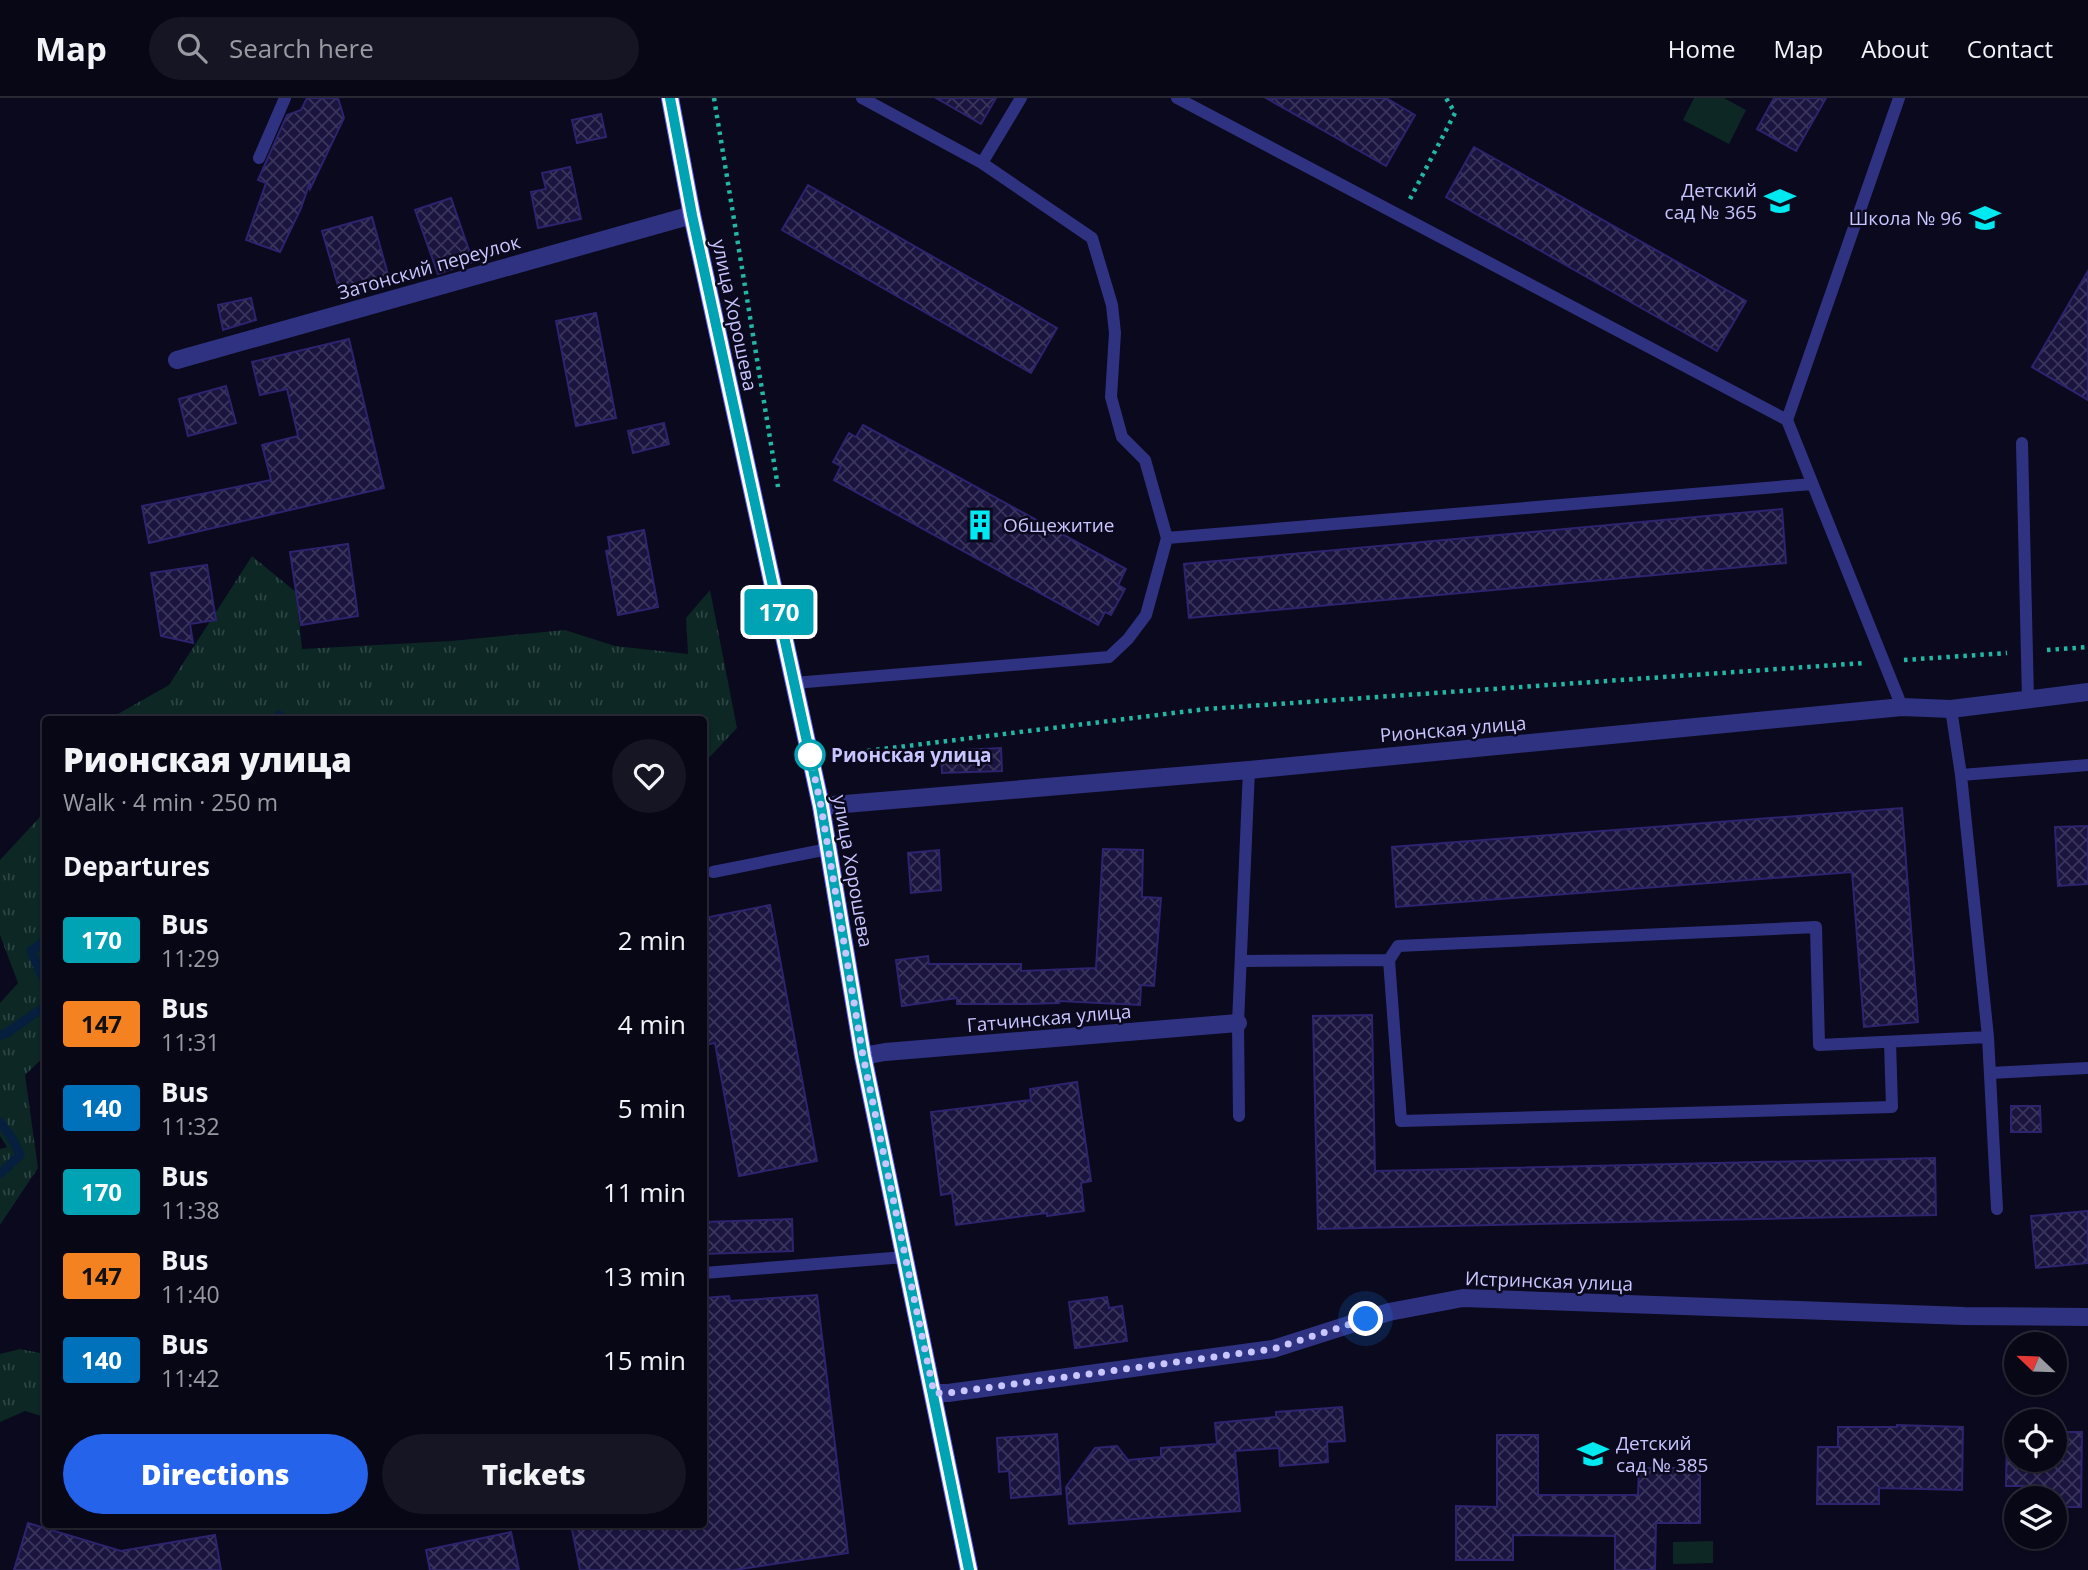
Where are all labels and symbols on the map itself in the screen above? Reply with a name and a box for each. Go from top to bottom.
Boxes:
place label: Детский сад № 365 [1665,177,1757,225]
school or university icon: Детский сад № 365 [1763,184,1797,218]
school or university icon: Школа № 96 [1968,201,2002,235]
place label: Школа № 96 [1849,205,1962,231]
street label: Затонский переулок [335,228,523,305]
street label: улица Хорошева [706,237,764,393]
building icon: Общежитие [963,508,997,542]
place label: Общежитие [1003,512,1115,538]
line badge: 170 [739,589,819,635]
street label: Рионская улица [1379,710,1527,748]
marker: Рионская улица [795,740,825,770]
place label: Рионская улица [831,742,991,768]
street label: улица Хорошева [827,793,879,949]
street label: Гатчинская улица [966,998,1132,1038]
street label: Истринская улица [1465,1265,1633,1297]
your location [1348,1301,1383,1336]
north arrow [2004,1332,2067,1395]
place label: Детский сад № 385 [1616,1430,1708,1478]
school or university icon: Детский сад № 385 [1576,1437,1610,1471]

